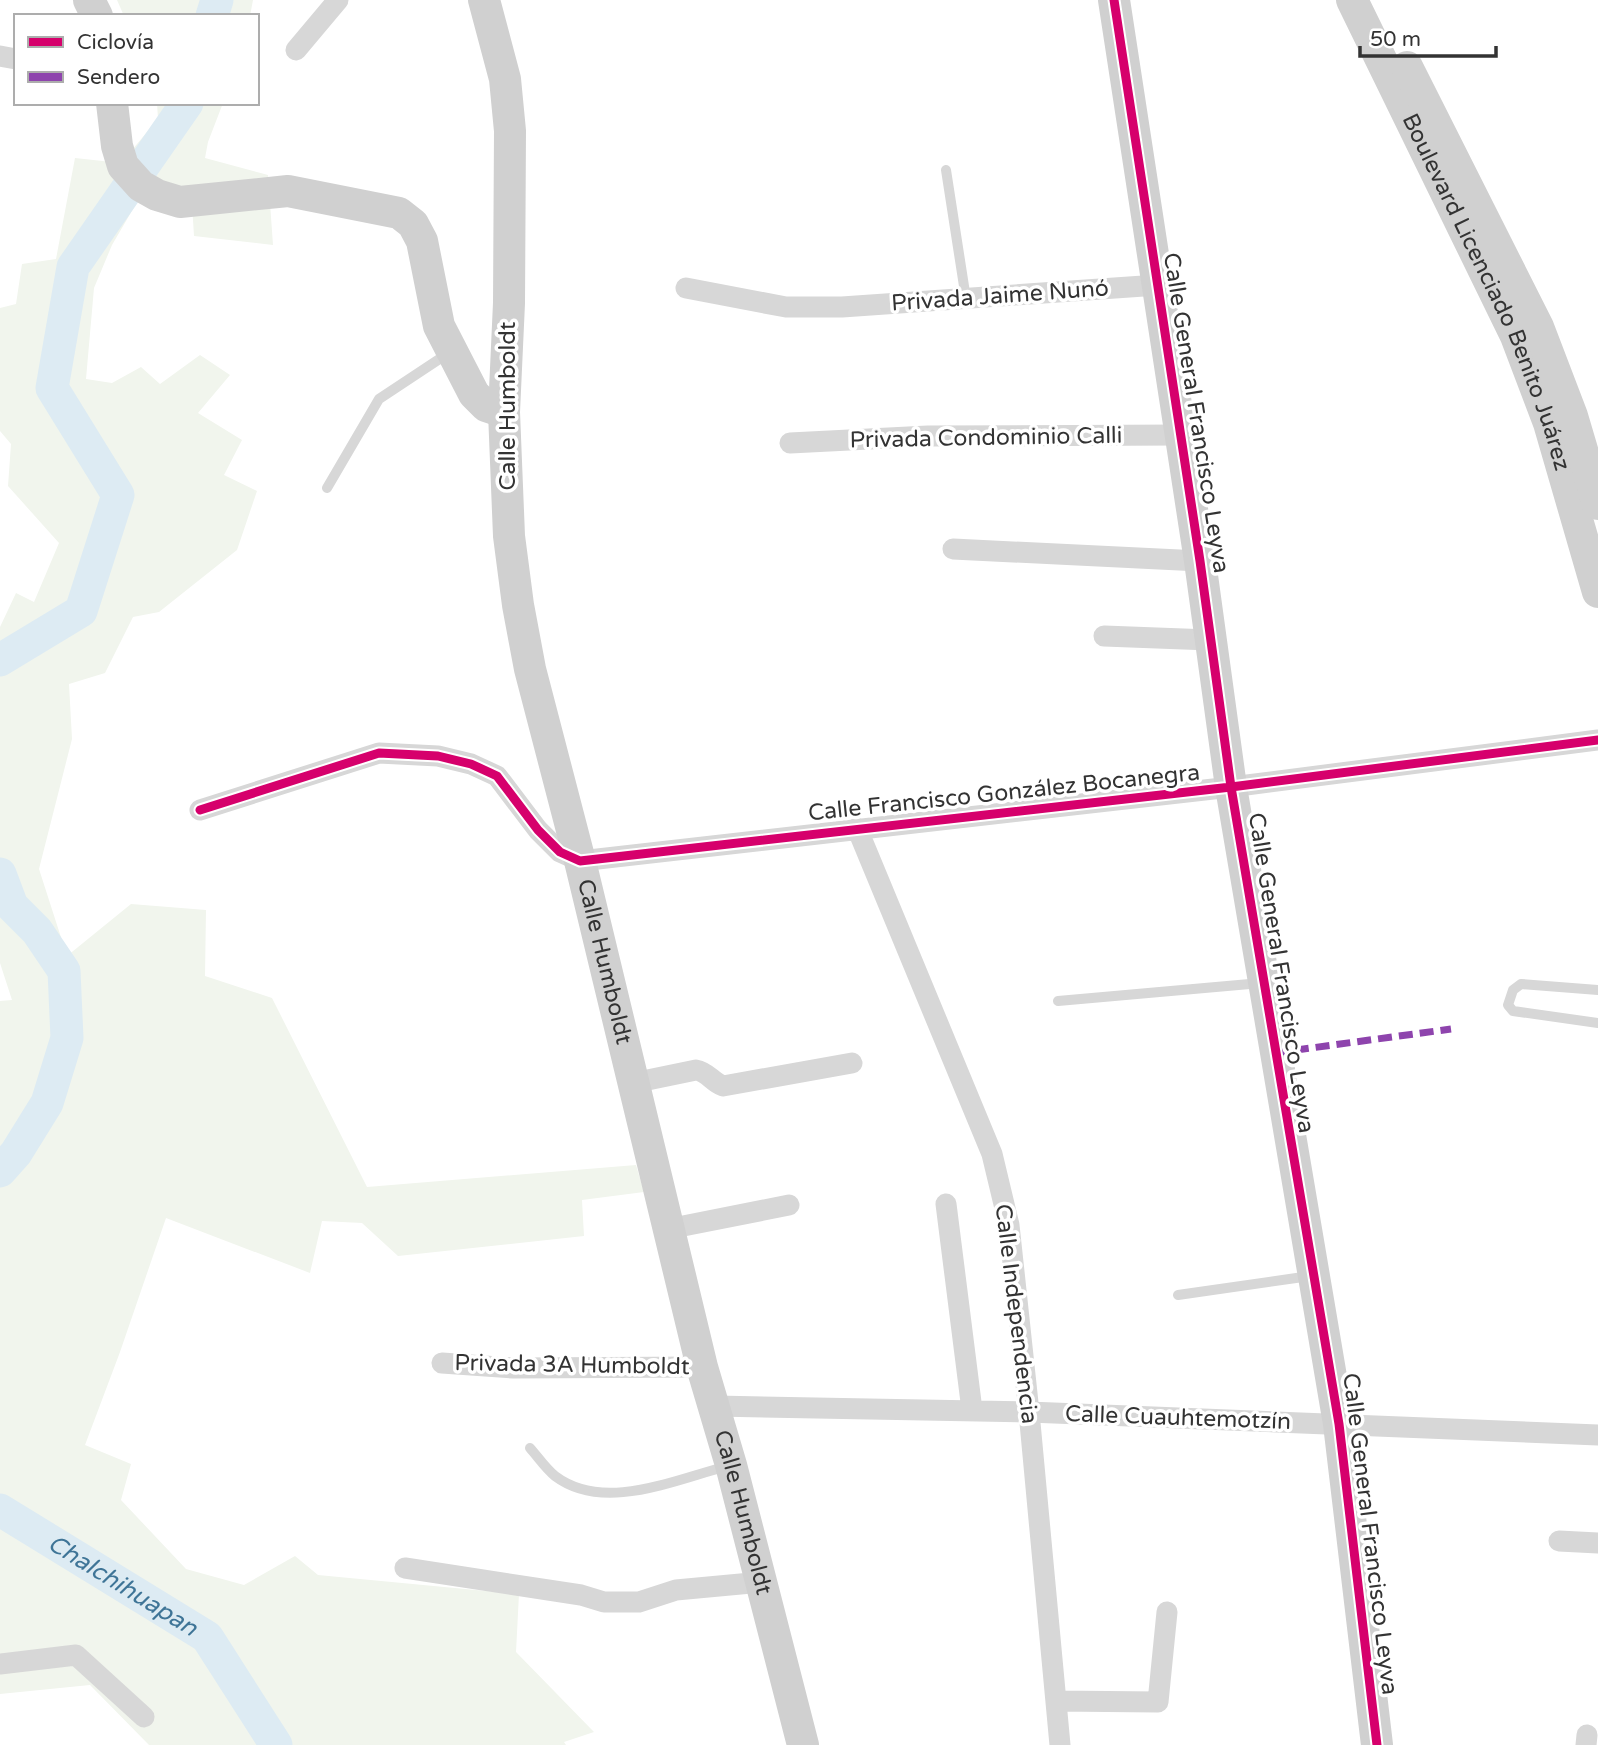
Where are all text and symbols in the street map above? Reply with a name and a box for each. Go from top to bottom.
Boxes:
legend [14,14,259,105]
scale bar [1360,14,1496,58]
text: 50 m [1370,27,1421,52]
text: Ciclovía [77,30,154,55]
text: Sendero [77,65,160,90]
street label: Boulevard Licenciado Benito Juárez [1396,109,1576,474]
street label: Calle General Francisco Leyva [1157,251,1235,575]
street label: Privada Jaime Nunó [890,274,1110,318]
street label: Calle Humboldt [494,321,522,491]
street label: Privada Condominio Calli [849,422,1123,454]
street label: Calle Francisco González Bocanegra [807,758,1201,828]
street label: Calle General Francisco Leyva [1242,811,1320,1135]
street label: Calle Humboldt [571,876,638,1048]
street label: Calle Independencia [989,1203,1043,1425]
street label: Privada 3A Humboldt [454,1349,690,1381]
street label: Calle General Francisco Leyva [1336,1371,1404,1697]
street label: Calle Cuauhtemotzín [1064,1400,1292,1436]
street label: Calle Humboldt [707,1427,778,1598]
water label: Chalchihuapan [43,1528,204,1643]

